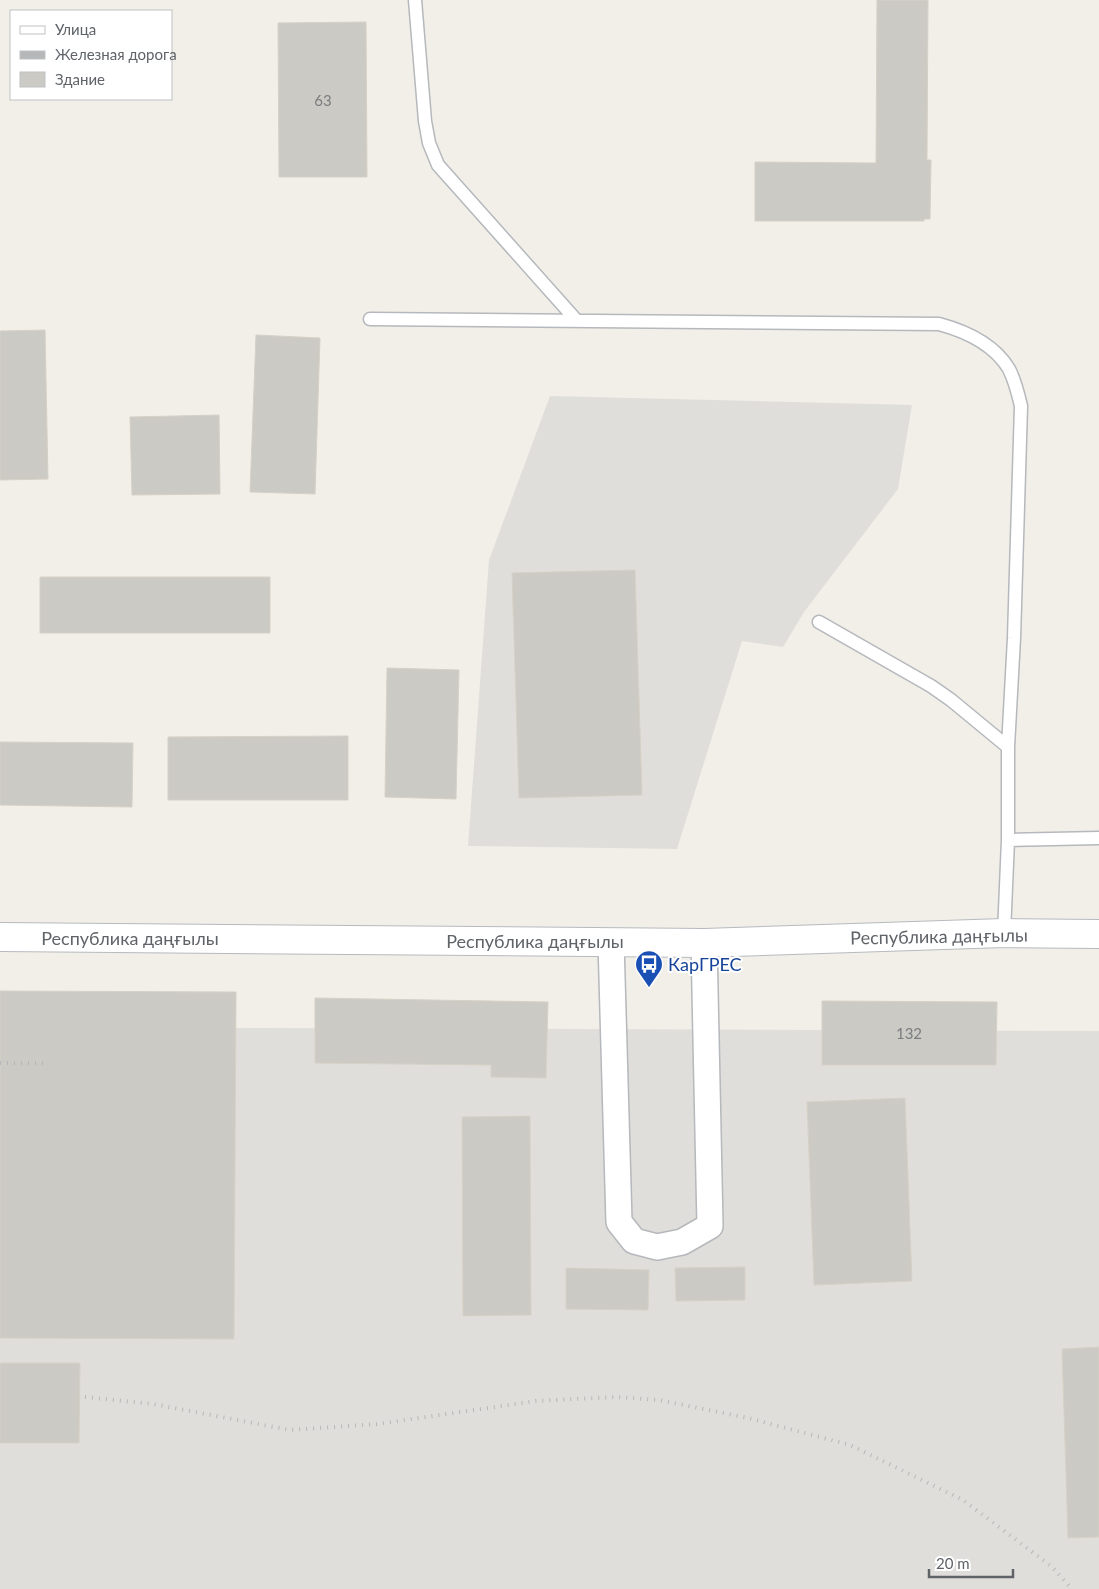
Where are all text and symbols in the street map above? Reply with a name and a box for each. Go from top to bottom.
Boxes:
legend [10,10,172,100]
text: Улица [55,20,96,38]
text: Железная дорога [55,45,177,63]
text: Здание [55,70,105,88]
house number: 63 [314,91,332,109]
street label: Республика даңғылы [850,923,1028,949]
street label: Республика даңғылы [41,927,219,949]
street label: Республика даңғылы [446,930,624,952]
bus stop icon: КарГРЕС [634,949,664,988]
place label: КарГРЕС [668,953,742,975]
house number: 132 [896,1024,922,1042]
scale bar [929,1546,1013,1578]
text: 20 m [936,1554,970,1572]

